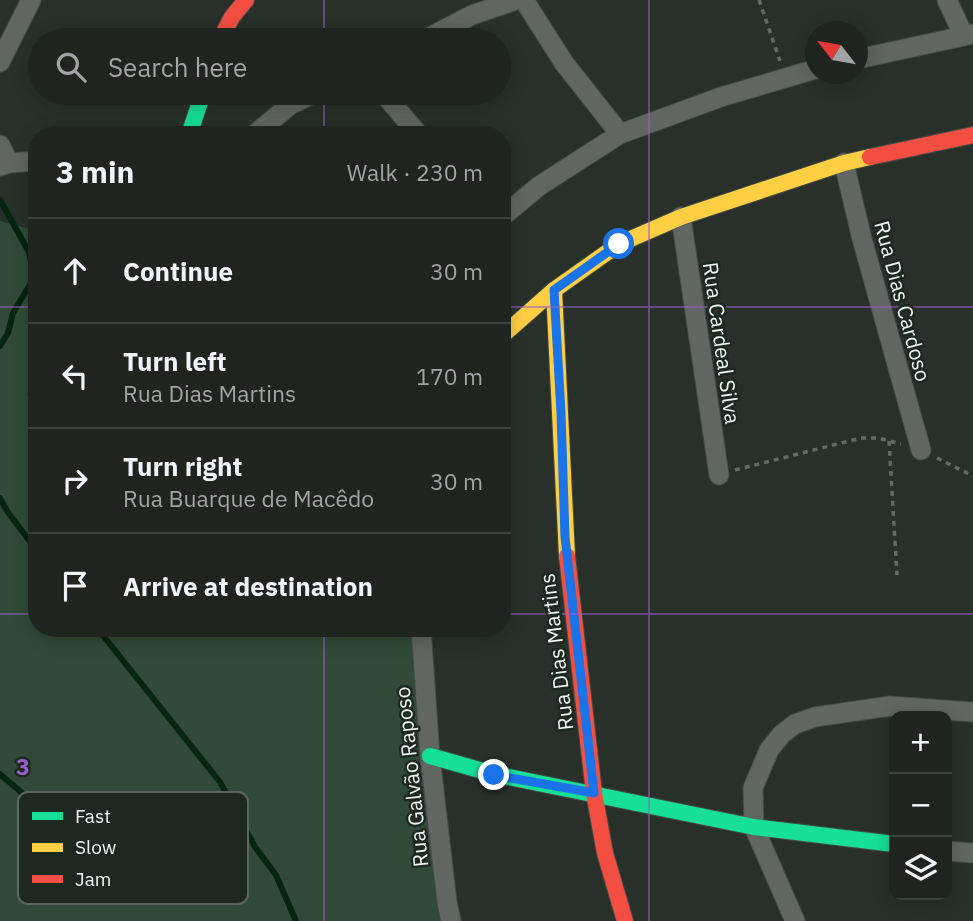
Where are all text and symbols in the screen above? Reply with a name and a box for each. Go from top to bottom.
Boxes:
north arrow [805,21,868,84]
search box [28,28,511,105]
icon: search [52,48,90,86]
text: Search here [108,50,247,84]
text: 3 min [56,152,134,191]
text: Walk · 230 m [347,157,483,187]
street label: Rua Dias Cardoso [868,218,938,384]
route start [603,228,634,259]
icon: ahead [56,252,94,290]
text: Continue [123,254,233,288]
text: 30 m [430,256,483,286]
street label: Rua Cardeal Silva [697,260,747,426]
text: Turn left [123,344,226,378]
icon: left [56,357,94,395]
text: 170 m [416,361,483,391]
text: Rua Dias Martins [123,378,296,408]
text: Turn right [123,449,242,483]
icon: right [56,462,94,500]
text: 30 m [430,466,483,496]
text: Rua Buarque de Macêdo [123,483,374,513]
icon: arrive [56,567,94,605]
text: Arrive at destination [123,569,373,603]
street label: Rua Dias Martins [532,572,580,732]
street label: Rua Galvão Raposo [388,685,434,869]
map controls [889,711,952,900]
button: + [889,711,952,774]
text: 3 [16,751,30,781]
route end [478,759,509,790]
button: − [889,774,952,837]
legend [18,792,248,904]
text: Fast [75,804,111,828]
text: Slow [75,835,116,859]
button: layers [889,837,952,900]
text: Jam [75,867,111,891]

